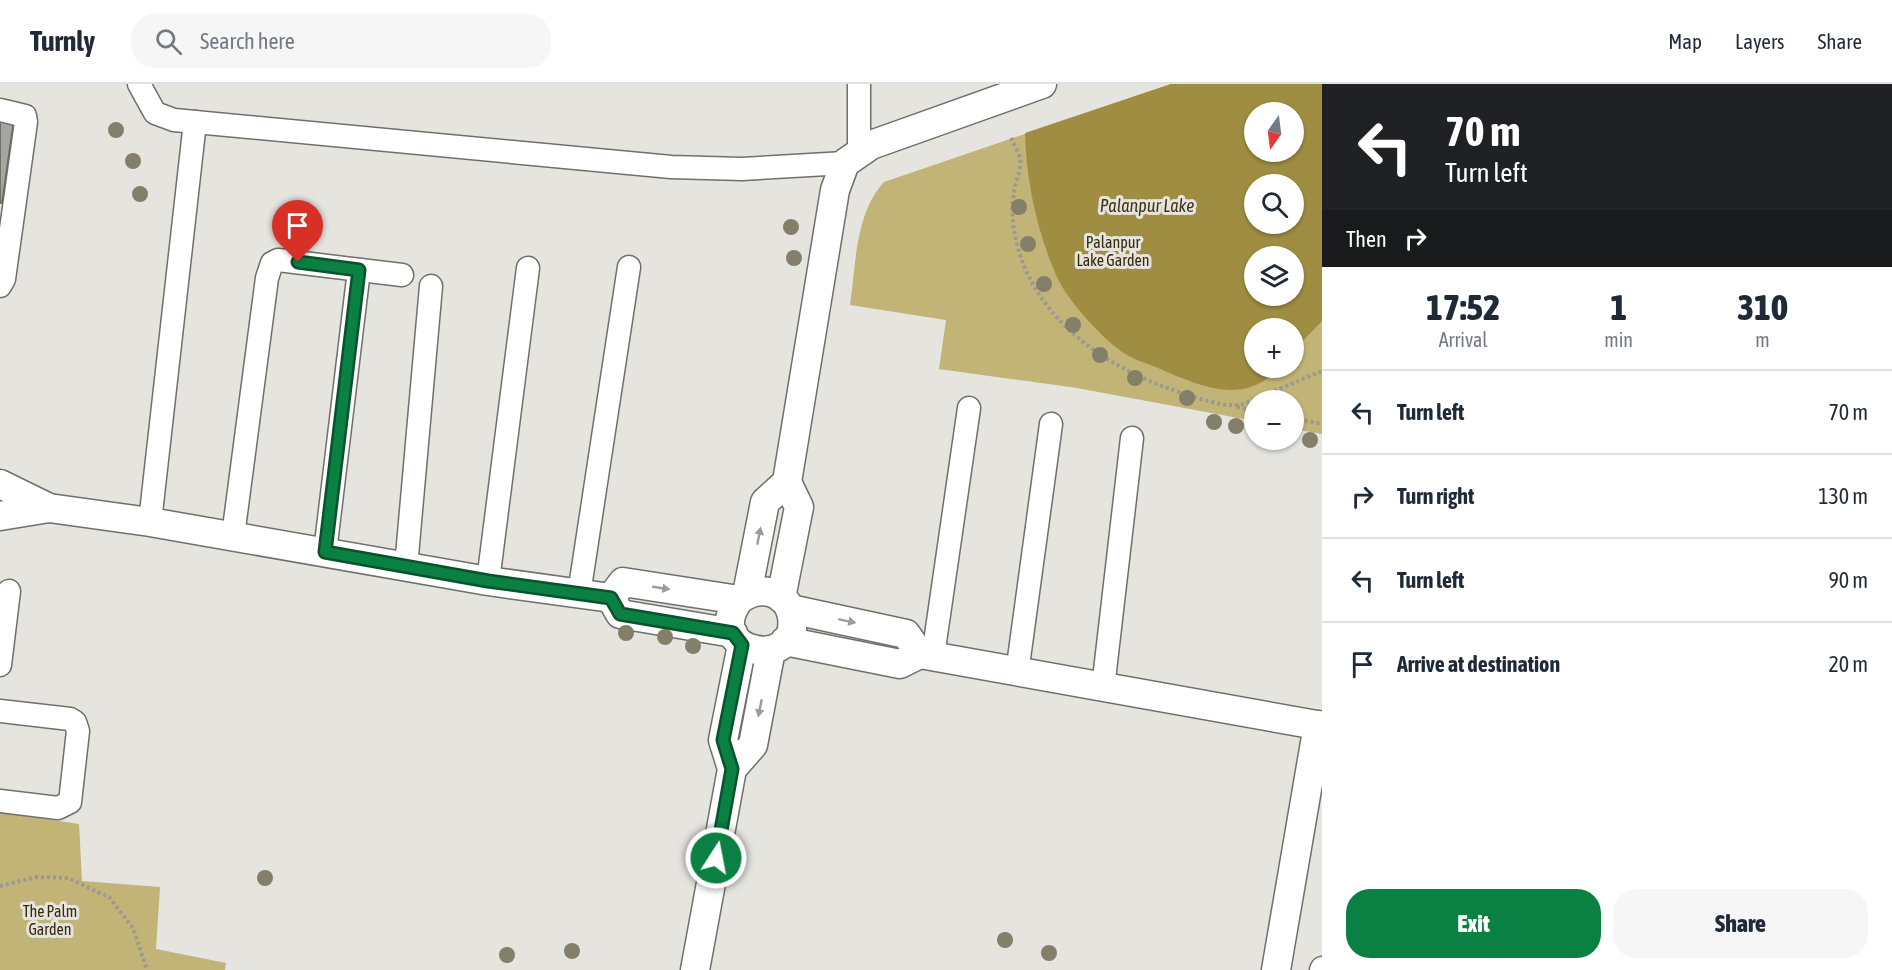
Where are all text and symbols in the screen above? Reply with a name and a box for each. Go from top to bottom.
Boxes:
search box [131,14,551,68]
text: Turnly [30,25,95,57]
icon: search [152,25,185,58]
text: Search here [200,28,295,54]
text: Map [1668,29,1702,53]
text: Layers [1735,29,1785,53]
text: Share [1818,29,1862,53]
north arrow [1244,102,1304,162]
map controls [1244,102,1304,450]
text: 70 m [1445,107,1520,155]
icon: left [1346,108,1424,186]
text: Turn left [1445,157,1528,188]
button: search [1244,174,1304,234]
water label: Palanpur Lake [1100,195,1194,216]
pin [272,200,323,262]
icon: arrive [281,209,314,242]
icon: right [1399,222,1432,255]
text: Then [1346,226,1387,252]
park label: Palanpur Lake Garden [1076,233,1150,269]
button: layers [1244,246,1304,306]
text: 17:52 [1426,286,1500,328]
text: 1 [1610,286,1627,328]
text: 310 [1737,286,1788,328]
button: + [1244,318,1304,378]
text: Arrival [1439,328,1488,351]
text: min [1604,328,1633,351]
text: m [1755,328,1770,351]
button: − [1244,390,1304,450]
icon: left [1346,396,1379,429]
text: Turn left [1397,399,1464,425]
text: 70 m [1828,399,1868,425]
icon: right [1346,480,1379,513]
text: Turn right [1397,483,1474,509]
text: 130 m [1818,483,1868,509]
one-way arrow [754,527,764,545]
icon: left [1346,564,1379,597]
text: Turn left [1397,567,1464,593]
text: 90 m [1828,567,1868,593]
one-way arrow [652,583,671,592]
one-way arrow [838,617,857,626]
icon: arrive [1346,648,1379,681]
text: Arrive at destination [1397,651,1560,677]
text: 20 m [1828,651,1868,677]
one-way arrow [755,698,764,717]
position arrow [684,826,748,890]
button: Exit [1346,889,1601,958]
button: Share [1613,889,1868,958]
park label: The Palm Garden [23,902,77,938]

